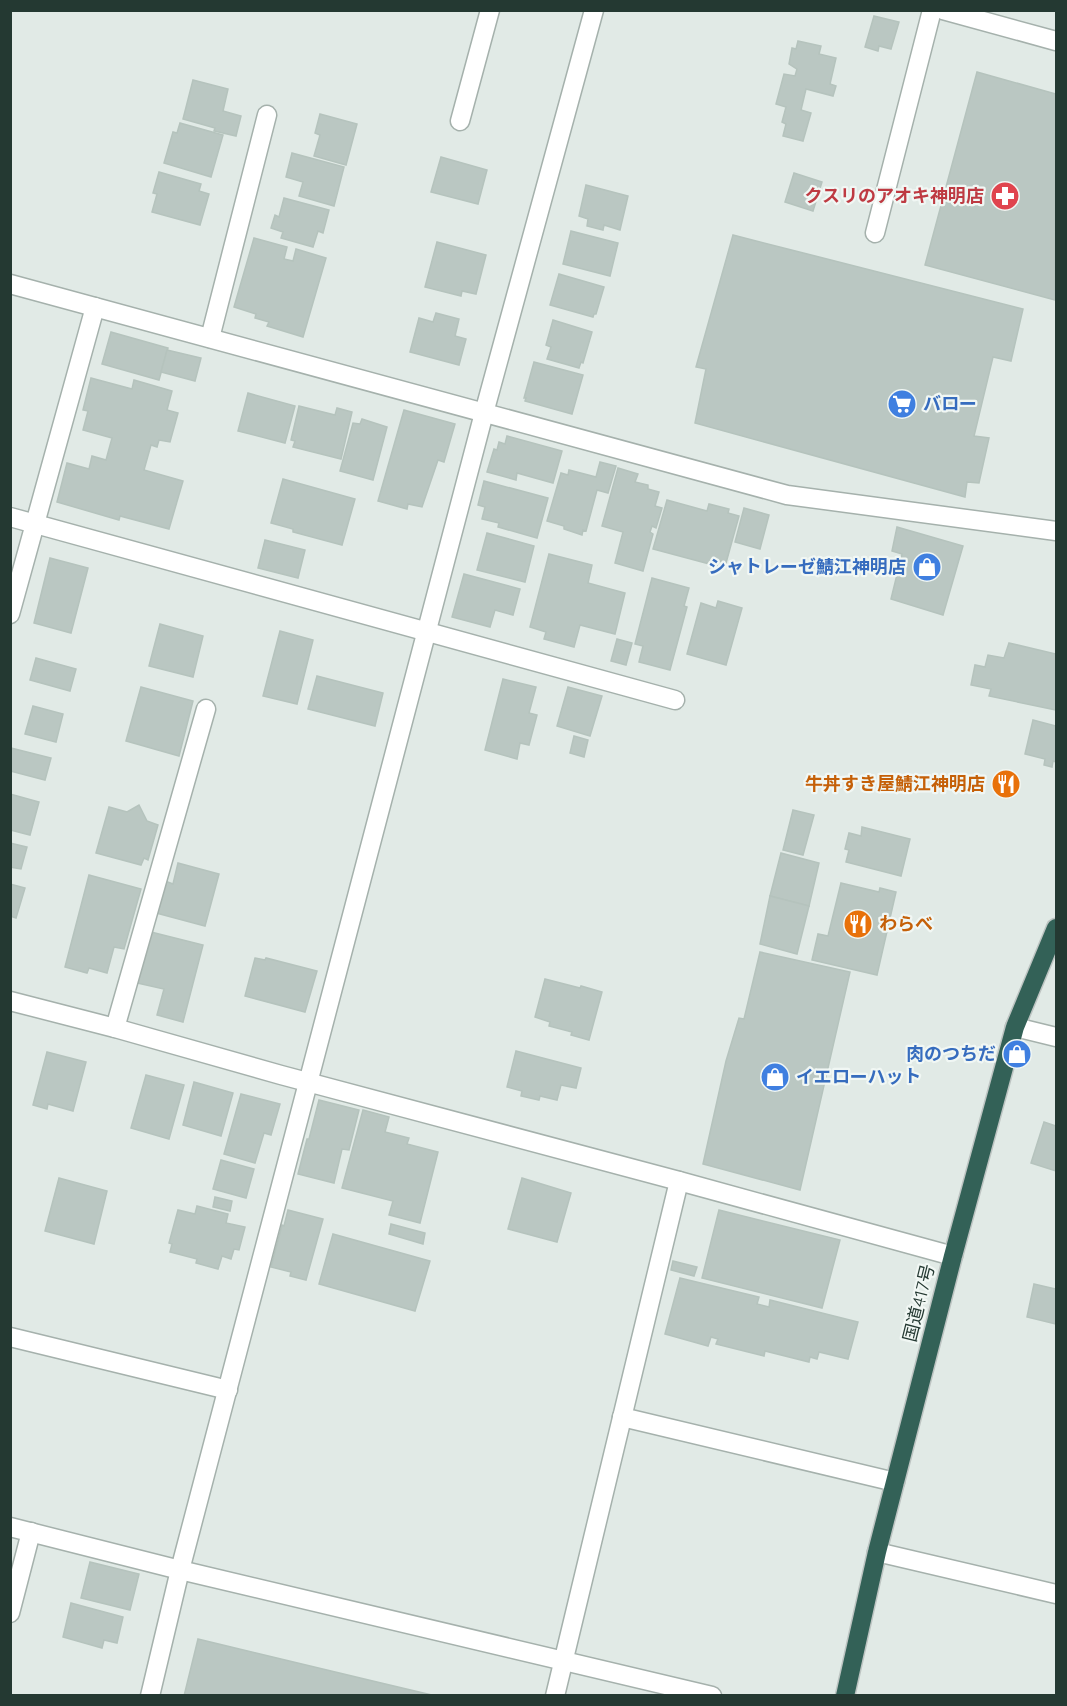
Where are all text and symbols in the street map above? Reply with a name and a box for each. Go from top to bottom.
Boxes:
pharmacy icon: クスリのアオキ神明店 [989,180,1021,212]
place label: クスリのアオキ神明店 [805,184,984,207]
supermarket icon: バロー [886,388,918,420]
place label: バロー [923,392,977,415]
shop icon: シャトレーゼ鯖江神明店 [911,551,943,583]
place label: シャトレーゼ鯖江神明店 [708,555,906,578]
restaurant icon: 牛丼すき屋鯖江神明店 [990,768,1022,800]
place label: 牛丼すき屋鯖江神明店 [805,772,985,795]
restaurant icon: わらべ [842,908,874,940]
place label: わらべ [879,912,933,935]
shop icon: 肉のつちだ [1001,1038,1033,1070]
place label: 肉のつちだ [906,1042,996,1065]
shop icon: イエローハット [759,1061,791,1093]
place label: イエローハット [796,1065,921,1088]
street label: 国道417号 [898,1262,939,1344]

